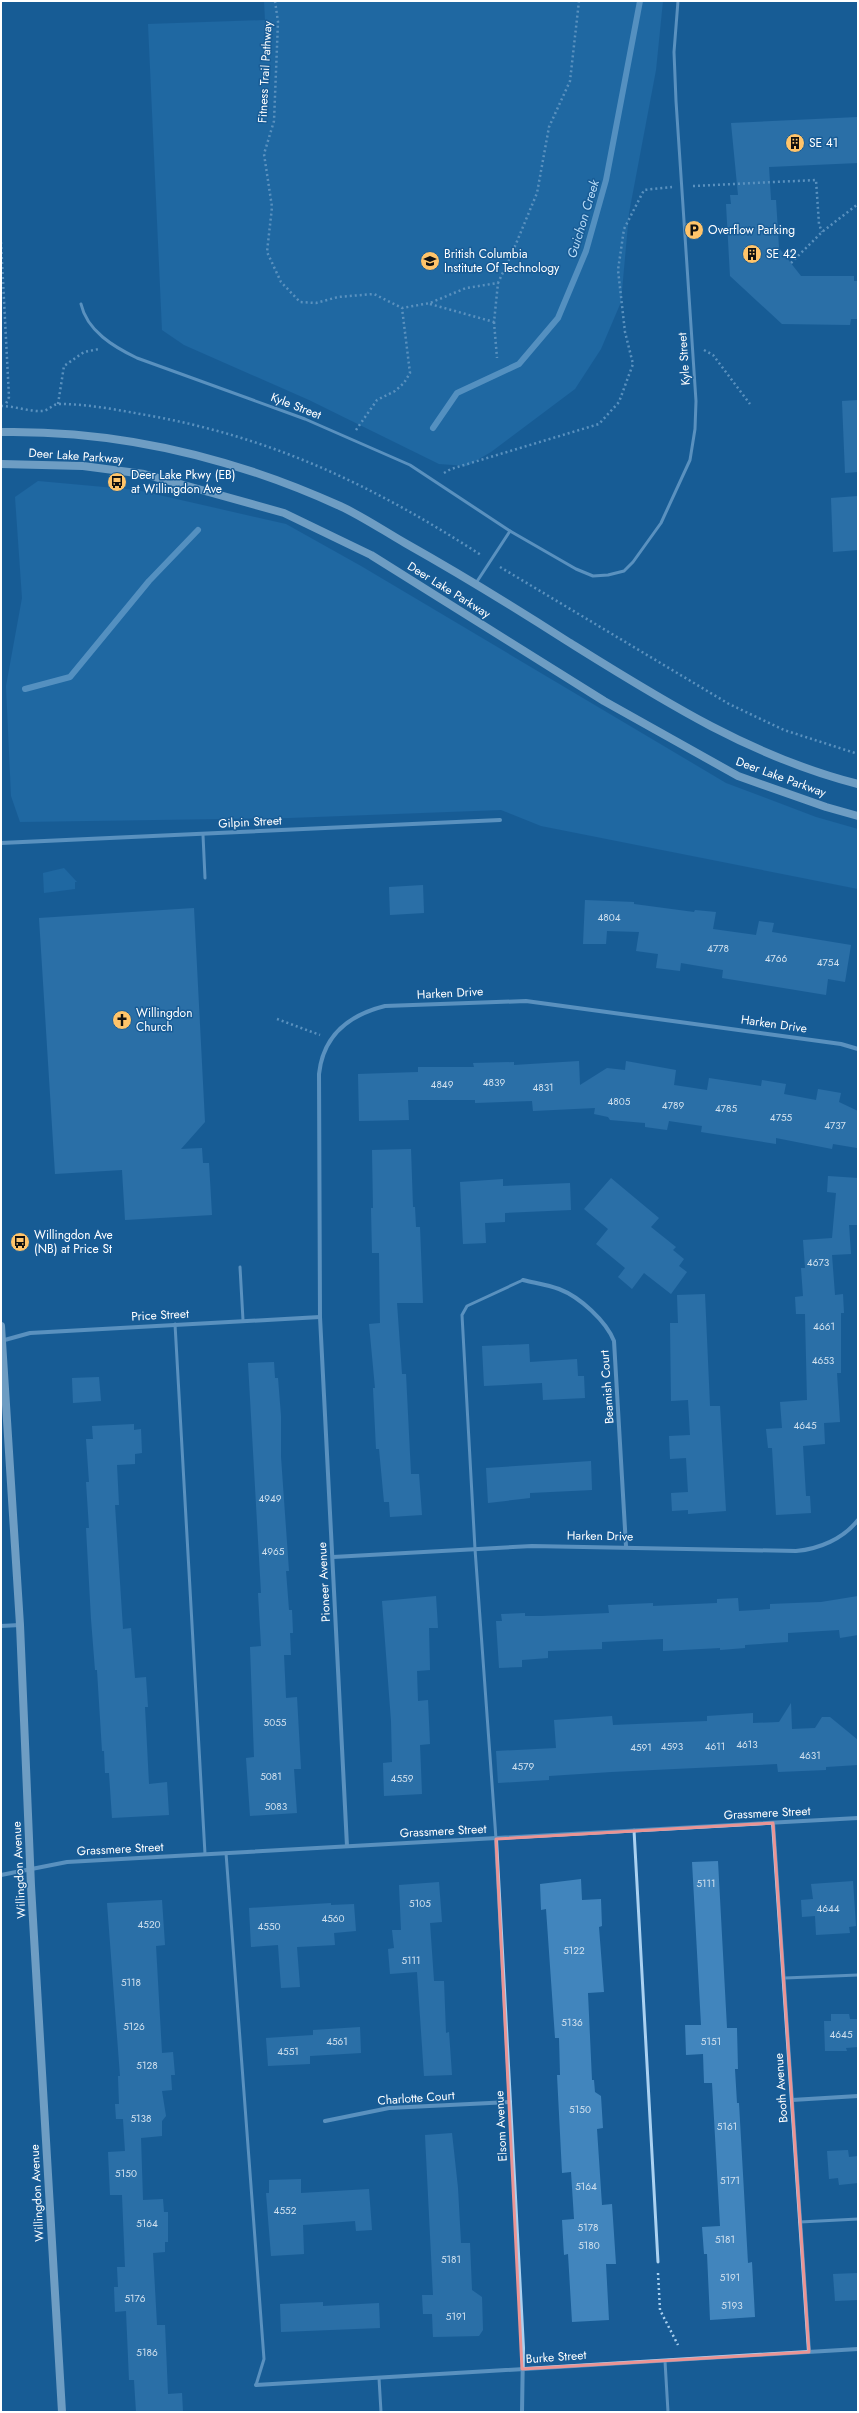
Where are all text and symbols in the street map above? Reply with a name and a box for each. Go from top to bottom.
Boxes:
street label: Fitness Trail Pathway [253,20,277,123]
building icon: SE 41 [784,132,806,154]
place label: SE 41 [809,134,838,152]
water label: Guichon Creek [562,177,604,261]
parking icon: Overflow Parking [683,219,705,241]
place label: Overflow Parking [708,221,795,239]
building icon: SE 42 [741,243,763,265]
place label: British Columbia Institute Of Technology [444,245,560,277]
place label: SE 42 [766,245,797,263]
school or university icon: British Columbia Institute Of Technology [419,250,441,272]
street label: Kyle Street [673,332,695,386]
street label: Kyle Street [268,388,324,424]
street label: Deer Lake Parkway [28,444,125,468]
place label: Deer Lake Pkwy (EB) at Willingdon Ave [131,466,235,498]
bus stop icon: Deer Lake Pkwy (EB) at Willingdon Ave [106,471,128,493]
street label: Deer Lake Parkway [404,557,495,623]
street label: Deer Lake Parkway [733,752,829,802]
street label: Gilpin Street [218,811,282,833]
house number: 4804 [597,910,621,925]
house number: 4778 [707,941,729,956]
house number: 4766 [765,951,788,966]
house number: 4754 [817,955,839,970]
street label: Harken Drive [416,982,484,1004]
place label: Willingdon Church [136,1004,192,1036]
church icon: Willingdon Church [111,1009,133,1031]
street label: Harken Drive [740,1010,808,1038]
house number: 4839 [483,1075,505,1090]
house number: 4849 [431,1077,454,1092]
house number: 4831 [532,1080,554,1095]
house number: 4805 [608,1094,631,1109]
house number: 4789 [662,1098,684,1113]
house number: 4785 [715,1101,737,1116]
house number: 4755 [770,1110,793,1125]
house number: 4737 [824,1118,847,1133]
place label: Willingdon Ave (NB) at Price St [34,1226,113,1258]
bus stop icon: Willingdon Ave (NB) at Price St [9,1231,31,1253]
house number: 4673 [807,1255,830,1270]
street label: Price Street [131,1304,189,1325]
house number: 4661 [813,1319,835,1334]
street label: Beamish Court [595,1349,619,1425]
house number: 4653 [812,1353,835,1368]
house number: 4645 [793,1418,817,1433]
house number: 4949 [258,1491,282,1506]
street label: Harken Drive [567,1526,633,1546]
street label: Pioneer Avenue [313,1542,335,1622]
house number: 4965 [262,1544,285,1559]
house number: 5055 [264,1715,287,1730]
house number: 4613 [736,1737,758,1752]
house number: 4593 [661,1739,684,1754]
house number: 4611 [705,1739,725,1754]
house number: 4591 [630,1740,652,1755]
house number: 4631 [799,1748,821,1763]
house number: 4579 [512,1759,534,1774]
house number: 5081 [260,1769,282,1784]
house number: 4559 [391,1771,414,1786]
house number: 5083 [265,1799,288,1814]
street label: Grassmere Street [723,1802,811,1824]
street label: Grassmere Street [399,1820,487,1842]
street label: Willingdon Avenue [7,1821,31,1919]
street label: Grassmere Street [76,1838,164,1860]
house number: 5111 [696,1876,716,1891]
house number: 5105 [409,1896,431,1911]
house number: 4644 [816,1901,840,1916]
house number: 4560 [321,1911,345,1926]
house number: 4520 [137,1917,161,1932]
house number: 4550 [257,1919,281,1934]
house number: 5122 [563,1943,585,1958]
house number: 5111 [401,1953,421,1968]
house number: 5118 [121,1975,141,1990]
house number: 5136 [561,2015,583,2030]
house number: 5126 [123,2019,145,2034]
house number: 4645 [829,2027,853,2042]
house number: 4561 [326,2034,348,2049]
house number: 5151 [701,2034,721,2049]
house number: 4551 [277,2044,299,2059]
street label: Booth Avenue [770,2052,792,2124]
house number: 5128 [136,2058,158,2073]
street label: Charlotte Court [377,2086,455,2110]
street label: Elsom Avenue [490,2090,512,2162]
house number: 5150 [569,2102,591,2117]
house number: 5138 [130,2111,152,2126]
house number: 5161 [717,2119,737,2134]
street label: Willingdon Avenue [25,2144,49,2242]
house number: 5150 [115,2166,137,2181]
house number: 5171 [720,2173,740,2188]
house number: 5164 [575,2179,597,2194]
house number: 4552 [274,2203,297,2218]
house number: 5164 [136,2216,158,2231]
house number: 5178 [578,2220,598,2235]
house number: 5181 [715,2232,735,2247]
house number: 5180 [578,2238,600,2253]
house number: 5181 [441,2252,461,2267]
house number: 5191 [720,2270,740,2285]
house number: 5176 [124,2291,146,2306]
house number: 5193 [721,2298,743,2313]
house number: 5191 [446,2309,466,2324]
house number: 5186 [136,2345,158,2360]
street label: Burke Street [525,2346,587,2368]

